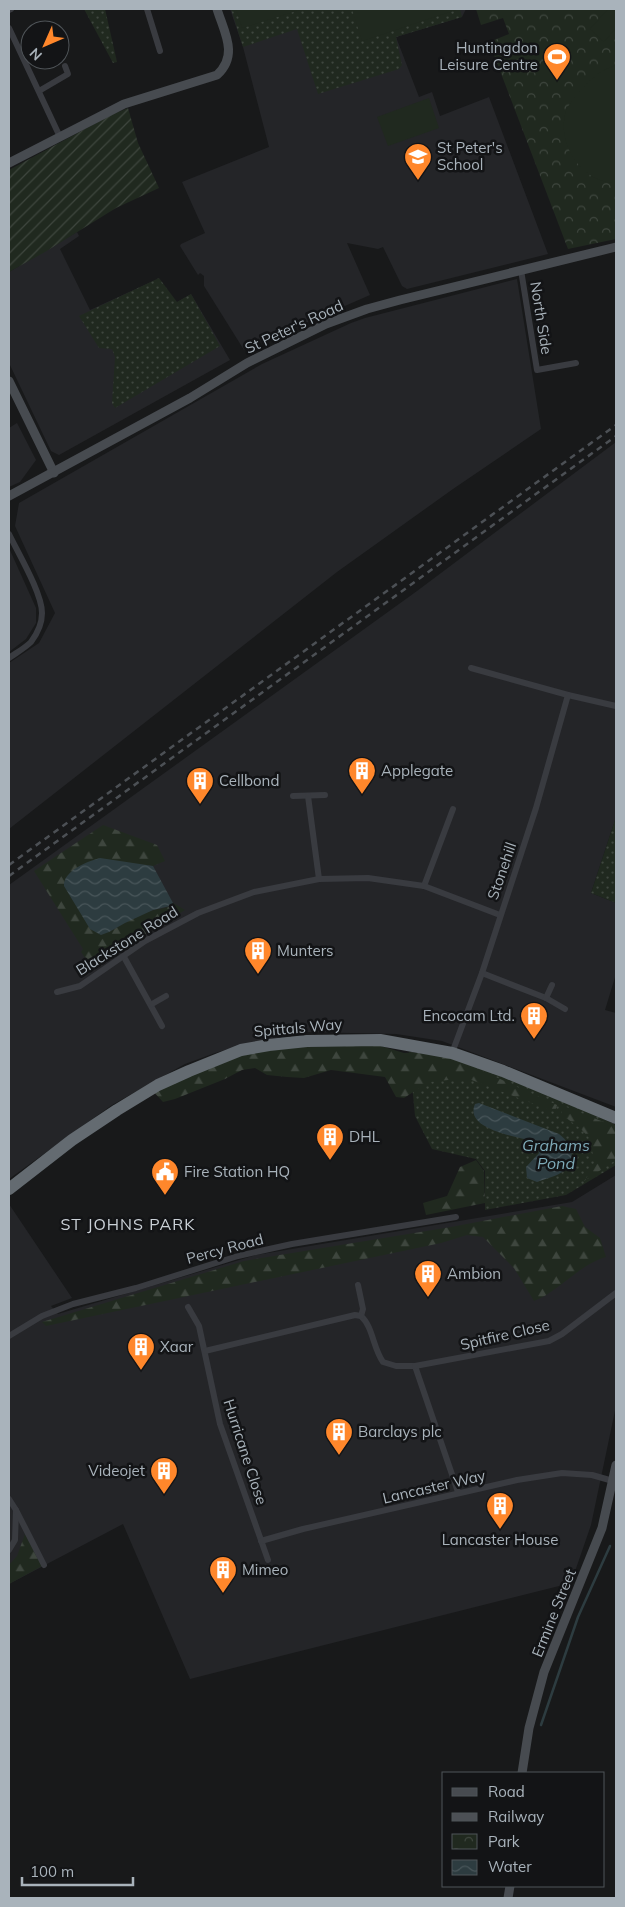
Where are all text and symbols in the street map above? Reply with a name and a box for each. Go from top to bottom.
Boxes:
north arrow [20,20,70,70]
place label: Huntingdon Leisure Centre [439,38,538,74]
sports icon: Huntingdon Leisure Centre [542,42,572,81]
text: N [26,44,46,64]
place label: St Peter's School [437,138,503,174]
school or university icon: St Peter's School [403,142,433,181]
street label: North Side [526,280,557,356]
street label: St Peter's Road [242,295,346,358]
building icon: Applegate [347,756,377,795]
place label: Applegate [381,761,453,780]
building icon: Cellbond [185,766,215,805]
place label: Cellbond [219,771,279,790]
street label: Stonehill [483,840,520,902]
street label: Blackstone Road [72,902,181,980]
building icon: Munters [243,936,273,975]
place label: Munters [277,941,333,960]
building icon: Encocam Ltd. [519,1001,549,1040]
place label: Encocam Ltd. [423,1006,515,1025]
street label: Spittals Way [253,1014,343,1041]
building icon: DHL [315,1122,345,1161]
place label: DHL [349,1127,380,1146]
water label: Grahams Pond [522,1135,590,1173]
public building icon: Fire Station HQ [150,1157,180,1196]
place label: Fire Station HQ [184,1162,290,1181]
district label: ST JOHNS PARK [61,1214,195,1234]
street label: Percy Road [184,1229,266,1268]
building icon: Ambion [413,1259,443,1298]
place label: Ambion [447,1264,501,1283]
street label: Spitfire Close [458,1315,551,1354]
building icon: Xaar [126,1332,156,1371]
place label: Xaar [160,1337,194,1356]
street label: Hurricane Close [219,1397,271,1507]
building icon: Barclays plc [324,1417,354,1456]
place label: Barclays plc [358,1422,442,1441]
building icon: Videojet [149,1456,179,1495]
place label: Videojet [88,1461,145,1480]
street label: Lancaster Way [381,1465,487,1508]
building icon: Lancaster House [485,1491,515,1530]
place label: Lancaster House [442,1530,558,1549]
building icon: Mimeo [208,1555,238,1594]
place label: Mimeo [242,1560,288,1579]
street label: Ermine Street [527,1566,580,1660]
legend [442,1772,605,1887]
text: Road [488,1782,525,1801]
text: Railway [488,1807,544,1826]
text: Park [488,1832,520,1851]
scale bar [22,1854,134,1886]
text: Water [488,1857,532,1876]
text: 100 m [30,1862,74,1881]

